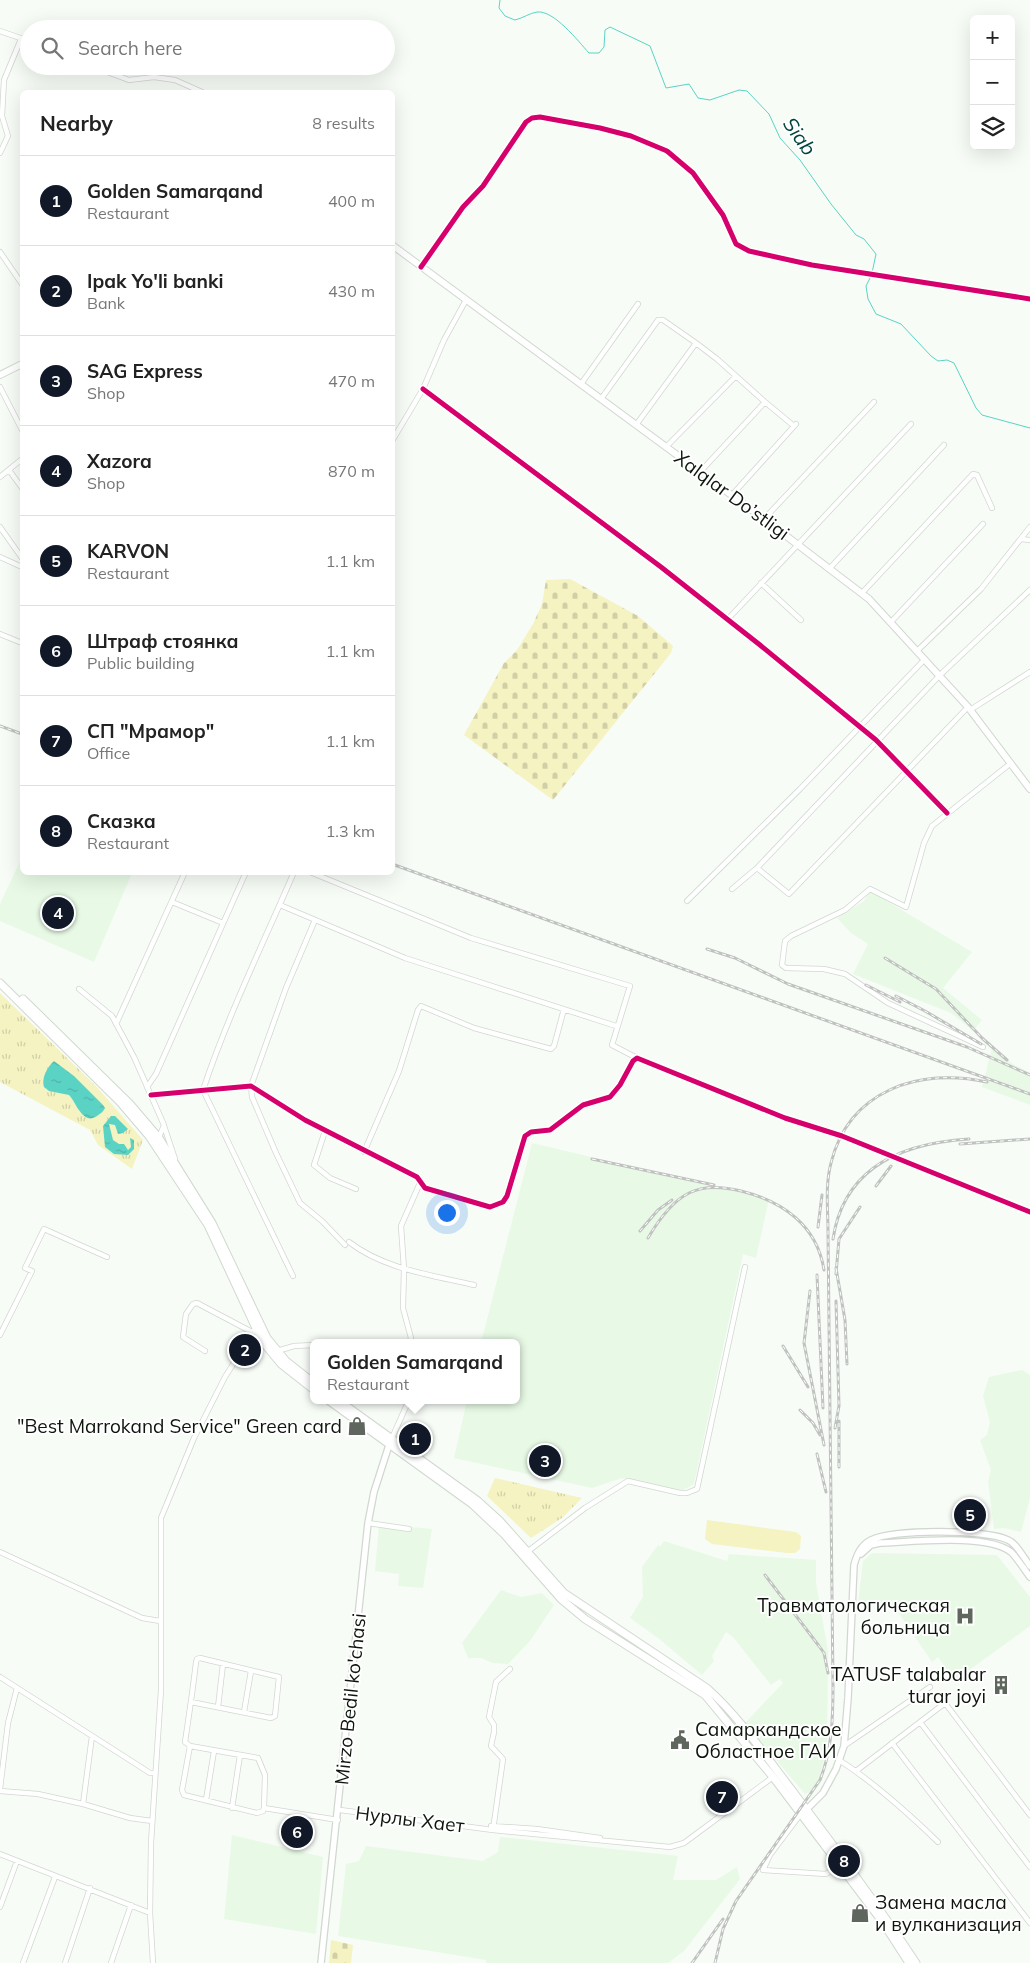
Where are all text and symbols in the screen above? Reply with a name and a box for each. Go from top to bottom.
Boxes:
map controls [970,15,1015,150]
button: + [970,15,1015,60]
search box [20,20,395,75]
icon: search [38,34,66,62]
text: Search here [78,36,182,60]
button: − [970,60,1015,105]
button: layers [970,105,1015,150]
text: Nearby [40,110,113,136]
water label: Siab [778,112,822,160]
text: 8 results [312,113,375,133]
text: Golden Samarqand [87,179,263,203]
text: 1 [51,191,61,211]
text: 400 m [328,191,375,211]
text: Restaurant [87,203,169,223]
text: Ipak Yo'li banki [87,269,223,293]
text: 2 [51,281,61,301]
text: 430 m [328,281,375,301]
text: Bank [87,293,125,313]
text: SAG Express [87,359,203,383]
text: 3 [51,371,61,391]
text: 470 m [328,371,375,391]
text: Shop [87,383,125,403]
street label: Xalqlar Do’stligi [670,445,794,545]
text: Xazora [87,449,152,473]
text: 4 [51,461,61,481]
text: 870 m [328,461,375,481]
text: Shop [87,473,125,493]
text: KARVON [87,539,169,563]
text: 5 [51,551,61,571]
text: 1.1 km [326,551,375,571]
text: Restaurant [87,563,169,583]
text: Штраф стоянка [87,629,239,653]
text: 6 [51,641,61,661]
text: 1.1 km [326,641,375,661]
text: Public building [87,653,195,673]
text: СП "Мрамор" [87,719,214,743]
text: 7 [51,731,61,751]
text: 1.1 km [326,731,375,751]
text: Office [87,743,130,763]
text: Сказка [87,809,156,833]
text: 8 [51,821,61,841]
text: 1.3 km [326,821,375,841]
text: Restaurant [87,833,169,853]
pin: 4 [42,894,74,932]
your location [434,1200,460,1226]
pin: 2 [229,1331,261,1369]
popup [310,1339,520,1404]
text: Golden Samarqand [327,1350,503,1374]
text: Restaurant [327,1374,409,1394]
place label: "Best Marrokand Service" Green card [17,1414,342,1438]
shop icon: "Best Marrokand Service" Green card [346,1415,368,1437]
pin: 1 [399,1420,431,1458]
pin: 3 [529,1442,561,1480]
pin: 5 [954,1496,986,1534]
place label: Травматологическая больница [757,1593,950,1639]
hospital icon: Травматологическая больница [954,1605,976,1627]
street label: Mirzo Bedil ko'chasi [329,1612,371,1786]
place label: TATUSF talabalar turar joyi [831,1662,986,1708]
building icon: TATUSF talabalar turar joyi [990,1674,1012,1696]
place label: Самаркандское Областное ГАИ [695,1717,841,1763]
public building icon: Самаркандское Областное ГАИ [669,1729,691,1751]
pin: 7 [706,1778,738,1816]
street label: Нурлы Хает [354,1800,466,1838]
pin: 6 [281,1813,313,1851]
pin: 8 [828,1842,860,1880]
place label: Замена масла и вулканизация [875,1890,1022,1936]
shop icon: Замена масла и вулканизация [849,1902,871,1924]

